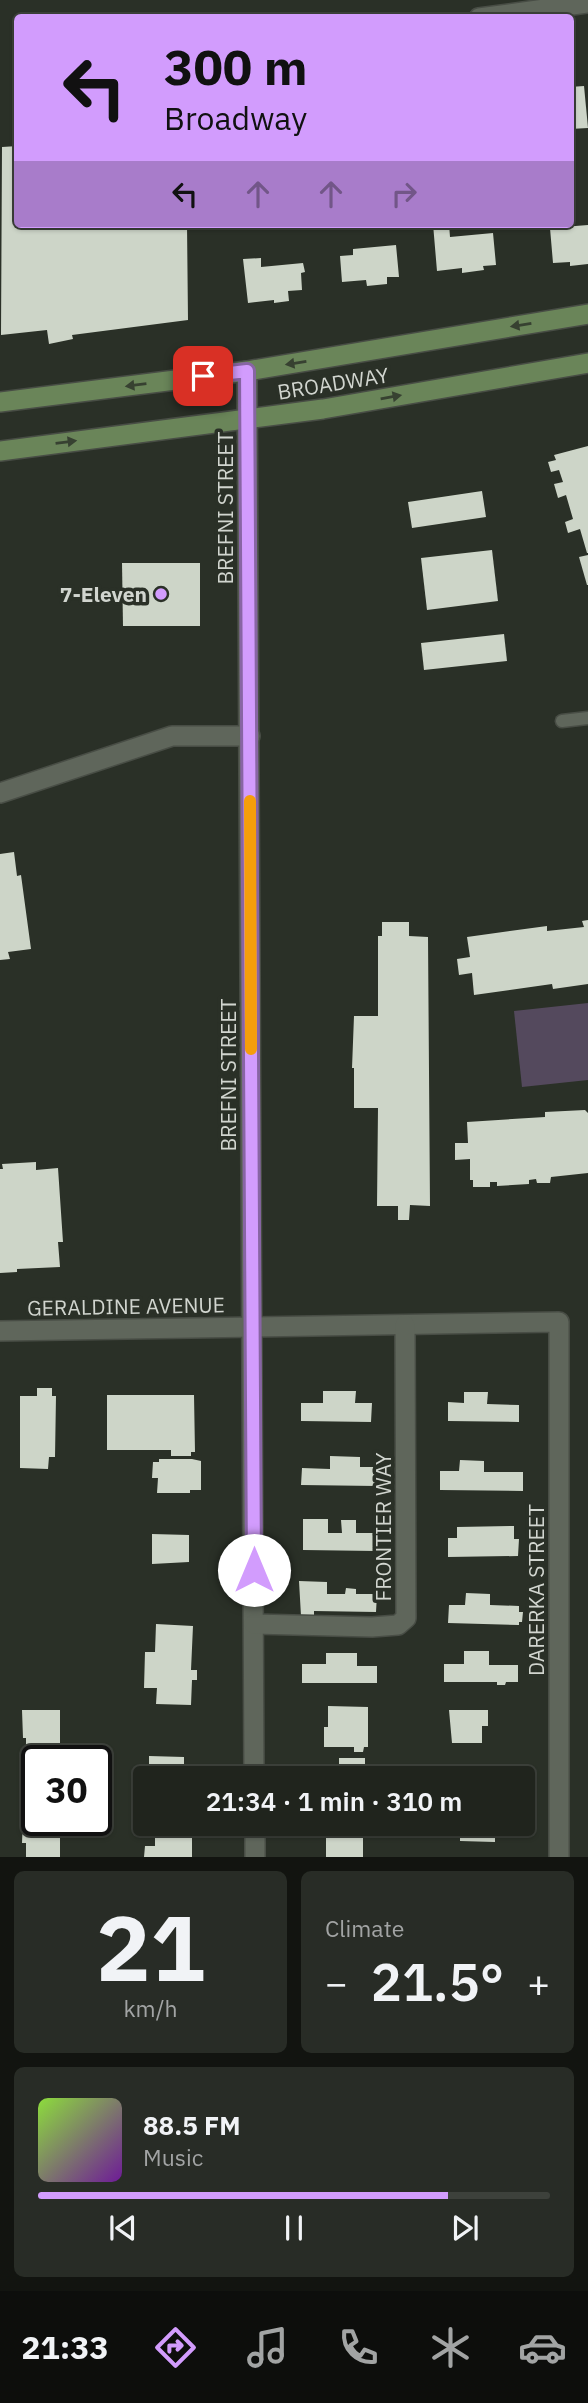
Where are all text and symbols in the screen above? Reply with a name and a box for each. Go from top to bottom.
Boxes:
text: 300 m [164,35,308,98]
icon: left [49,42,140,133]
text: Broadway [164,97,307,139]
icon: left [166,175,204,213]
icon: ahead [239,175,277,213]
icon: ahead [312,175,350,213]
icon: right [385,175,423,213]
one-way arrow [510,320,532,331]
pin [173,346,233,406]
icon: arrive [184,357,222,395]
one-way arrow [285,358,307,369]
street label: BROADWAY [275,360,391,406]
one-way arrow [124,379,146,390]
one-way arrow [380,391,402,402]
street label: BREFNI STREET [211,431,239,585]
one-way arrow [55,437,77,448]
place label: 7-Eleven [60,580,147,608]
marker: 7-Eleven [153,586,169,602]
street label: BREFNI STREET [214,998,242,1152]
street label: GERALDINE AVENUE [27,1290,225,1322]
street label: FRONTIER WAY [369,1452,397,1601]
street label: DARERKA STREET [522,1504,550,1676]
position arrow [217,1533,291,1607]
speed limit sign: 30 [21,1745,112,1836]
text: 21:34 · 1 min · 310 m [206,1784,462,1818]
text: 21 [96,1888,205,2006]
text: Climate [325,1913,404,1943]
text: 21.5° [371,1948,504,2015]
text: − [325,1958,348,2007]
text: + [527,1958,550,2007]
text: km/h [123,1993,178,2023]
text: 88.5 FM [143,2108,241,2142]
text: Music [143,2142,203,2172]
icon: previous [104,2209,142,2247]
icon: pause [275,2209,313,2247]
icon: next [446,2209,484,2247]
icon: directions [151,2323,200,2372]
icon: music [243,2323,292,2372]
icon: phone [334,2323,383,2372]
icon: climate [426,2323,475,2372]
icon: car [518,2323,567,2372]
text: 21:33 [21,2326,109,2368]

